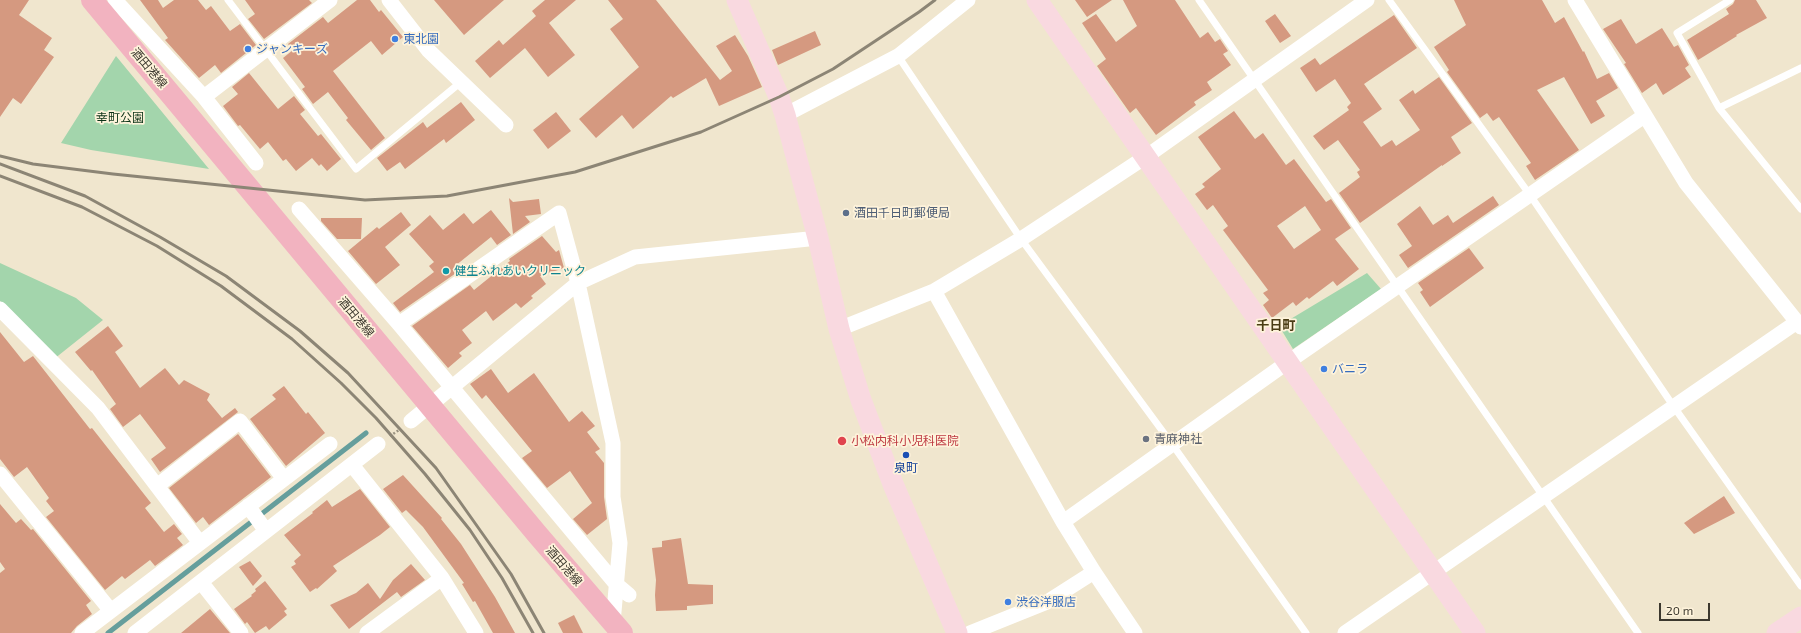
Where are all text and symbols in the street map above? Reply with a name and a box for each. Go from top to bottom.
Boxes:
place label: 東北園 [403,32,439,46]
marker: 東北園 [390,34,400,44]
place label: ジャンキーズ [256,42,328,56]
marker: ジャンキーズ [243,44,253,54]
street label: 酒田港線 [128,45,170,91]
park label: 幸町公園 [96,111,144,125]
place label: 酒田千日町郵便局 [854,206,950,220]
marker: 酒田千日町郵便局 [841,208,851,218]
place label: 健生ふれあいクリニック [454,264,586,278]
marker: 健生ふれあいクリニック [441,266,451,276]
street label: 酒田港線 [335,294,377,340]
district label: 千日町 [1257,318,1295,334]
place label: バニラ [1332,362,1368,376]
marker: バニラ [1319,364,1329,374]
place label: 青麻神社 [1154,432,1202,446]
place label: 小松内科小児科医院 [851,434,959,448]
marker: 青麻神社 [1141,434,1151,444]
marker: 小松内科小児科医院 [836,435,848,447]
marker: 泉町 [901,450,911,460]
place label: 泉町 [894,461,918,475]
street label: 酒田港線 [543,543,585,589]
place label: 渋谷洋服店 [1016,595,1076,609]
scale bar [1661,595,1712,621]
marker: 渋谷洋服店 [1003,597,1013,607]
text: 20 m [1666,603,1693,617]

